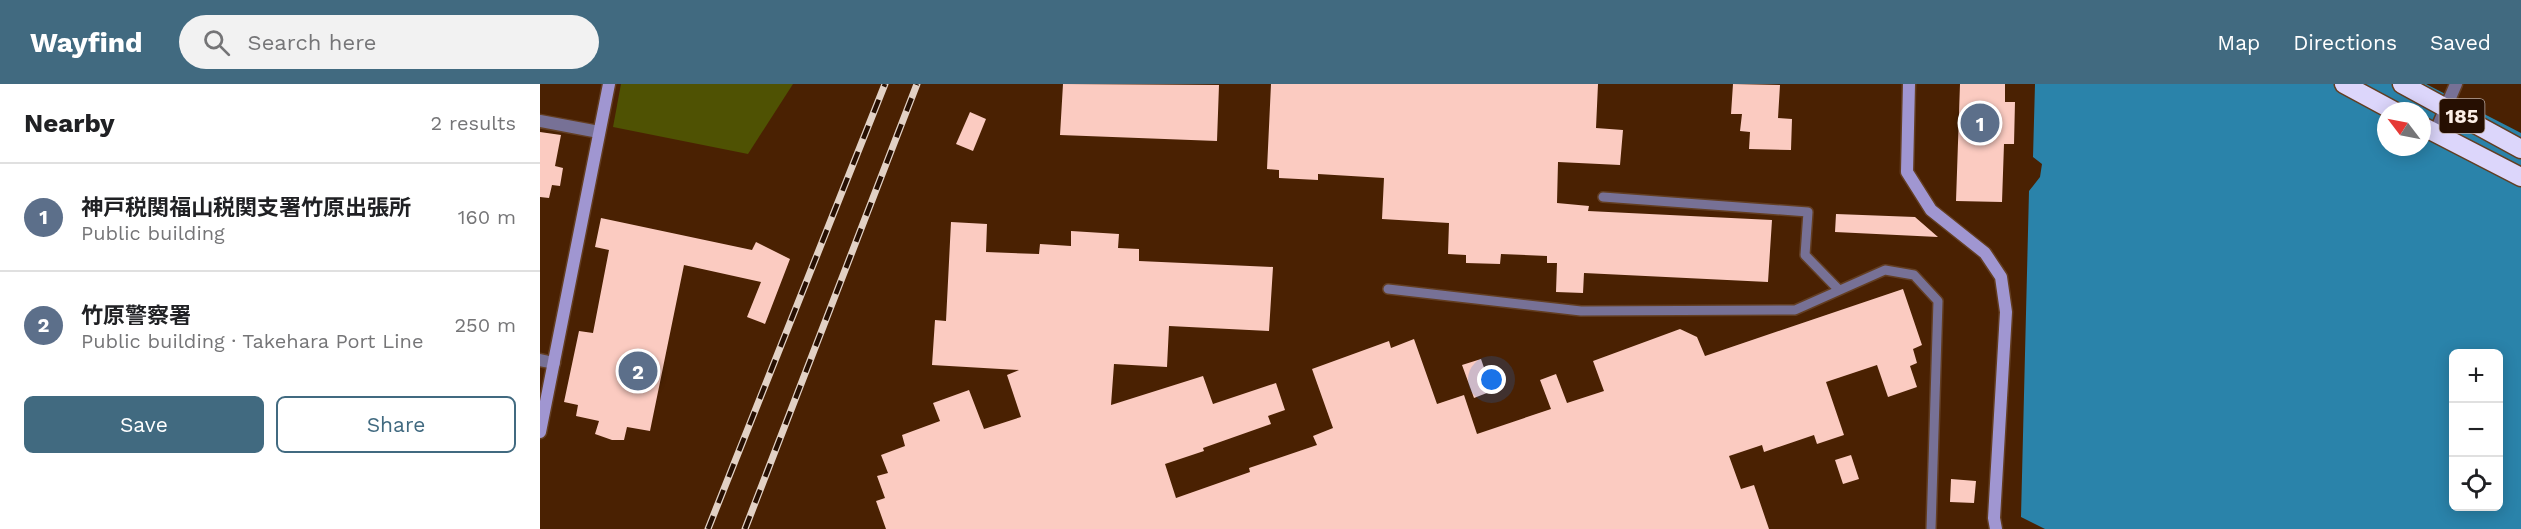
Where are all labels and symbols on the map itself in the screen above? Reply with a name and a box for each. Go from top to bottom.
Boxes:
road number: 185 [2440,99,2484,133]
pin: 1 [1960,100,2000,146]
north arrow [2377,102,2431,156]
pin: 2 [618,348,658,394]
your location [1477,365,1506,394]

